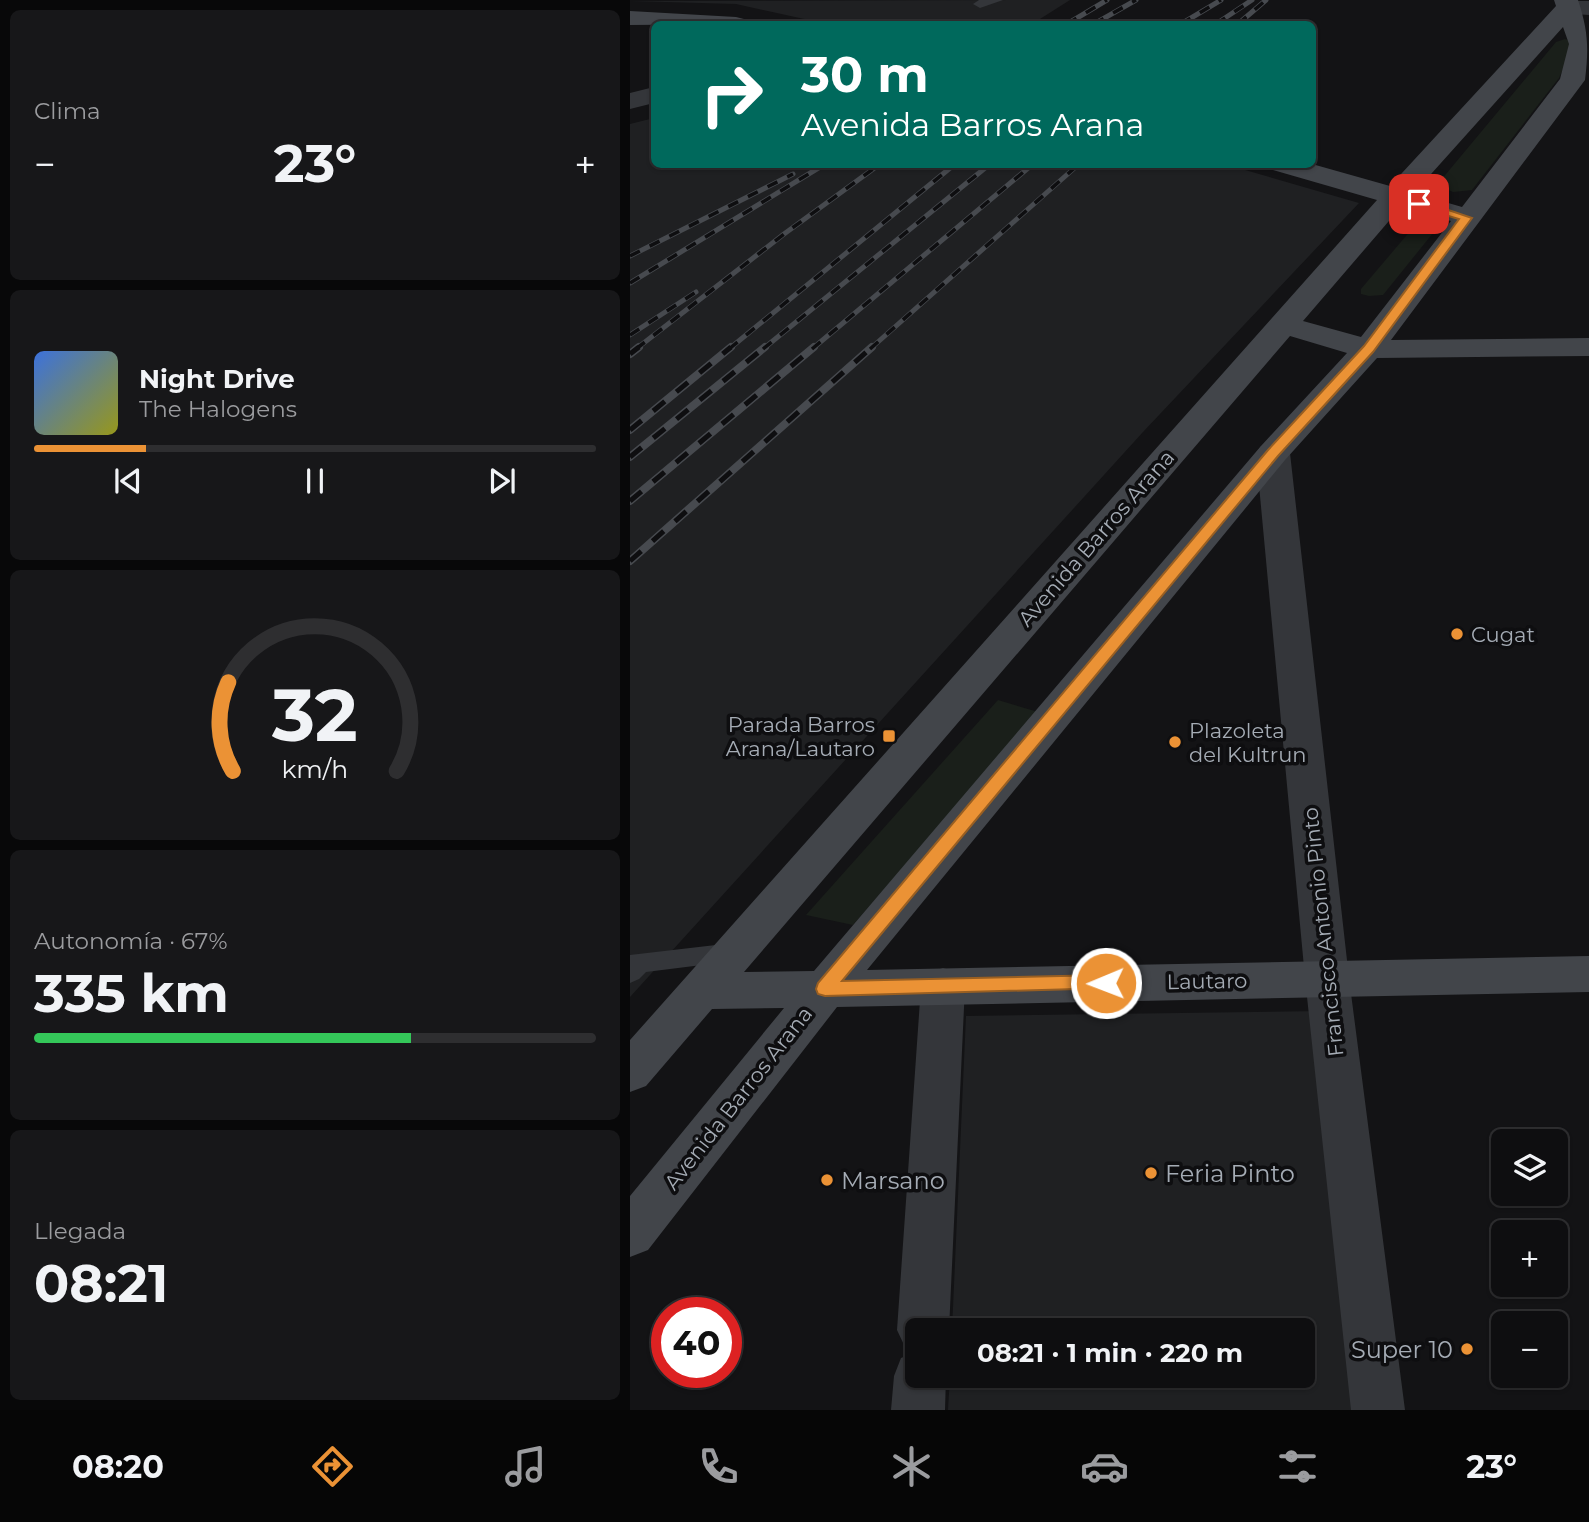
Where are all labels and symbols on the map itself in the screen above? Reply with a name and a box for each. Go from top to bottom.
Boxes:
pin [1389,174,1449,234]
street label: Avenida Barros Arana [1013,445,1179,631]
place label: Cugat [1471,622,1535,647]
marker: Cugat [1449,626,1465,642]
place label: Parada Barros Arana/Lautaro [726,712,875,761]
place label: Plazoleta del Kultrun [1189,718,1306,767]
marker: Parada Barros Arana/Lautaro [881,728,897,744]
marker: Plazoleta del Kultrun [1167,734,1183,750]
street label: Francisco Antonio Pinto [1297,806,1349,1058]
position arrow [1069,946,1143,1020]
street label: Lautaro [1166,968,1248,994]
street label: Avenida Barros Arana [659,1001,817,1195]
place label: Feria Pinto [1165,1159,1295,1188]
marker: Feria Pinto [1143,1165,1159,1181]
place label: Marsano [841,1166,945,1195]
marker: Marsano [819,1172,835,1188]
speed limit sign: 40 [651,1297,742,1388]
place label: Super 10 [1351,1335,1453,1364]
marker: Super 10 [1459,1341,1475,1357]

